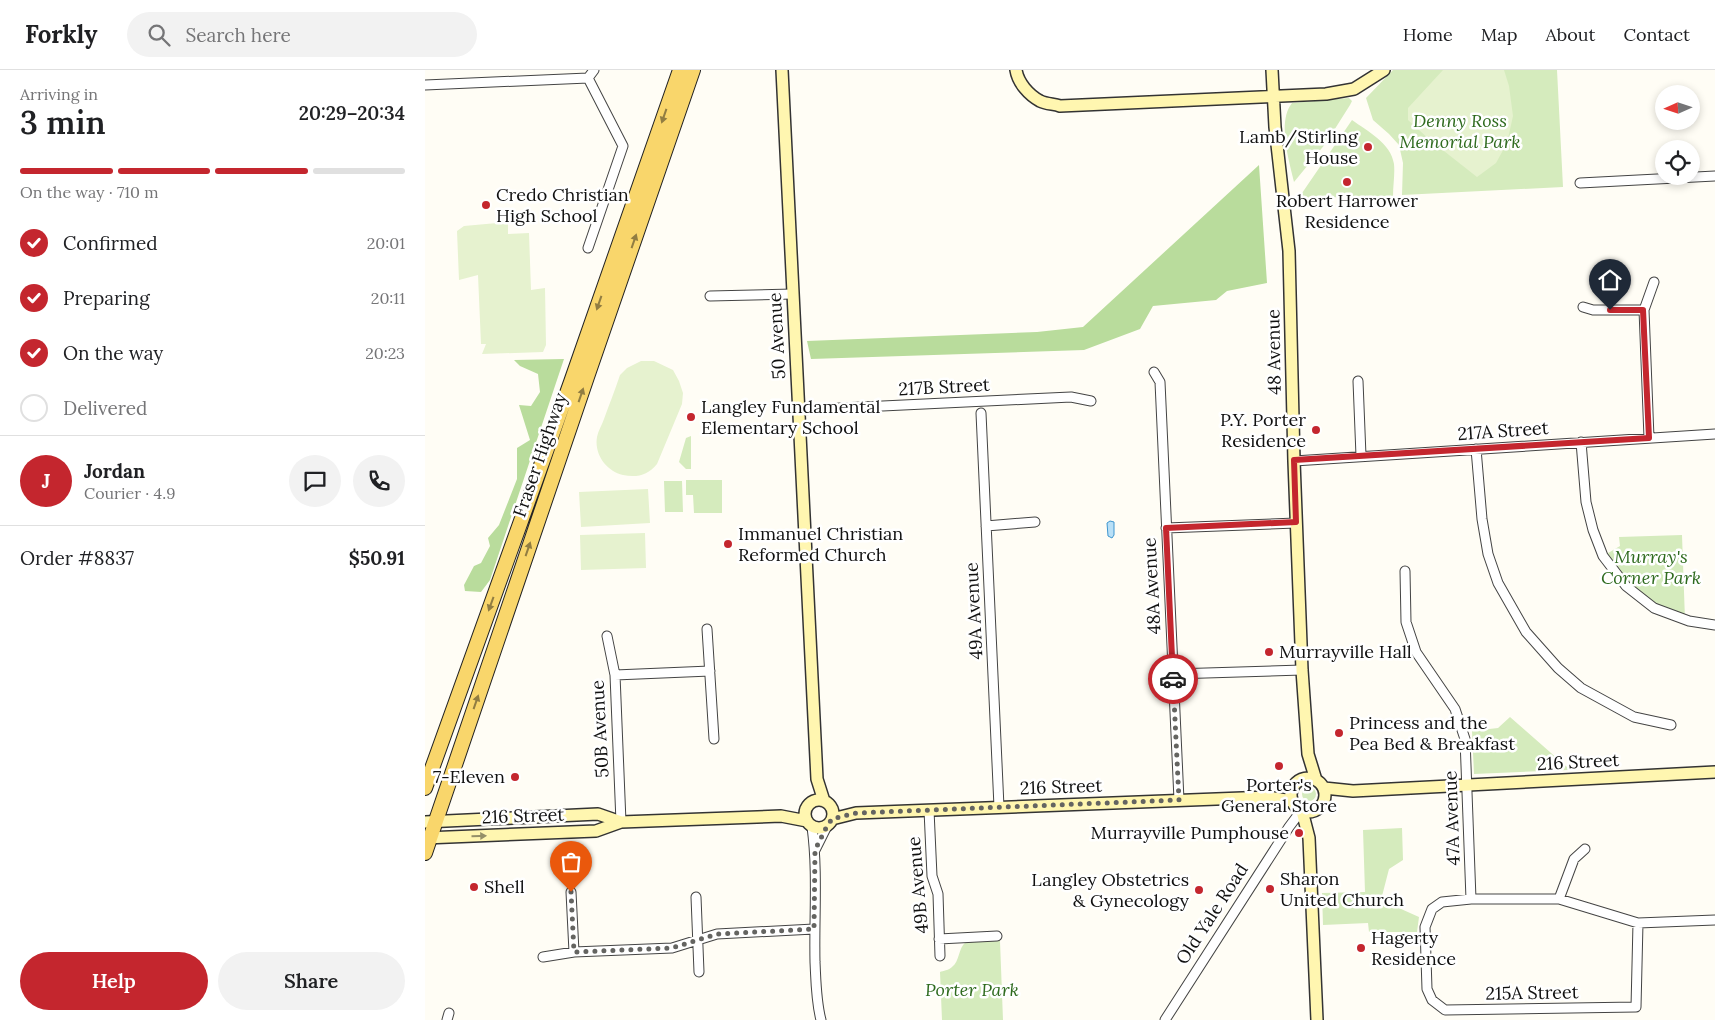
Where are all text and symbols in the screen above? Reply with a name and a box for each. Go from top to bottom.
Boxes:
search box [127,12,477,57]
text: Forkly [25,19,97,50]
icon: search [145,21,173,49]
text: Search here [185,23,291,47]
text: Home [1403,23,1453,46]
text: Map [1481,23,1517,46]
text: About [1545,23,1595,46]
text: Contact [1623,23,1690,46]
text: Arriving in [20,84,98,104]
north arrow [1655,85,1700,130]
map controls [1655,85,1700,185]
text: 20:29–20:34 [299,101,405,125]
text: 3 min [20,102,106,143]
one-way arrow [660,109,668,124]
park label: Denny Ross Memorial Park [1399,109,1521,153]
place label: Lamb/Stirling House [1239,125,1359,169]
button: locate [1655,140,1700,185]
marker: Lamb/Stirling House [1362,141,1374,153]
marker: Robert Harrower Residence [1341,176,1353,188]
text: On the way · 710 m [20,182,159,202]
place label: Credo Christian High School [496,183,629,227]
place label: Robert Harrower Residence [1276,189,1418,233]
marker: Credo Christian High School [480,199,492,211]
icon: check [20,229,48,257]
text: Confirmed [63,231,158,255]
text: 20:01 [367,233,405,253]
one-way arrow [631,234,638,249]
pin [1589,259,1631,310]
icon: home [1596,266,1624,294]
icon: check [20,284,48,312]
text: Preparing [63,286,150,310]
text: 20:11 [371,288,405,308]
street label: 50 Avenue [763,292,790,380]
one-way arrow [595,295,602,310]
street label: 48 Avenue [1261,309,1286,395]
icon: check [20,339,48,367]
text: On the way [63,341,163,365]
text: 20:23 [365,343,405,363]
street label: 217B Street [898,373,990,400]
one-way arrow [577,387,585,402]
street label: Fraser Highway [507,389,572,520]
place label: Langley Fundamental Elementary School [701,395,880,439]
text: Delivered [63,396,147,420]
place label: P.Y. Porter Residence [1220,408,1306,452]
marker: Langley Fundamental Elementary School [685,411,697,423]
street label: 217A Street [1457,416,1549,445]
marker: P.Y. Porter Residence [1310,424,1322,436]
button: chat [289,455,341,507]
button: phone [353,455,405,507]
text: Jordan [84,459,145,483]
text: J [42,469,50,493]
text: Courier · 4.9 [84,483,175,503]
place label: Immanuel Christian Reformed Church [738,522,903,566]
street label: 48A Avenue [1137,537,1166,635]
marker: Immanuel Christian Reformed Church [722,538,734,550]
one-way arrow [525,541,532,556]
park label: Murray's Corner Park [1601,545,1701,589]
text: Order #8837 [20,546,134,570]
text: $50.91 [349,546,405,570]
street label: 49A Avenue [959,562,988,660]
one-way arrow [487,597,495,612]
place label: Murrayville Hall [1279,640,1412,663]
marker: Murrayville Hall [1263,646,1275,658]
courier [1148,654,1198,704]
icon: car [1159,665,1187,693]
street label: 50B Avenue [585,679,614,779]
one-way arrow [473,695,480,710]
place label: Princess and the Pea Bed & Breakfast [1349,711,1515,755]
marker: Princess and the Pea Bed & Breakfast [1333,727,1345,739]
street label: 216 Street [1536,748,1620,775]
marker: Porter's General Store [1273,760,1285,772]
place label: 7-Eleven [433,765,505,788]
street label: 47A Avenue [1438,770,1465,866]
marker: 7-Eleven [509,771,521,783]
place label: Porter's General Store [1221,773,1337,817]
street label: 216 Street [1019,774,1103,799]
street label: 216 Street [481,803,565,828]
place label: Murrayville Pumphouse [1091,821,1289,844]
marker: Murrayville Pumphouse [1293,827,1305,839]
one-way arrow [471,831,487,839]
street label: 49B Avenue [902,835,933,934]
pin [550,841,592,892]
icon: bag [557,848,585,876]
street label: Old Yale Road [1170,859,1253,968]
place label: Sharon United Church [1280,867,1404,911]
place label: Langley Obstetrics & Gynecology [1031,868,1189,912]
place label: Shell [484,875,525,898]
marker: Shell [468,881,480,893]
marker: Sharon United Church [1264,883,1276,895]
marker: Langley Obstetrics & Gynecology [1193,884,1205,896]
place label: Hagerty Residence [1371,926,1456,970]
marker: Hagerty Residence [1355,942,1367,954]
button: Help [20,952,208,1010]
button: Share [218,952,405,1010]
park label: Porter Park [925,978,1019,1001]
street label: 215A Street [1485,980,1579,1005]

